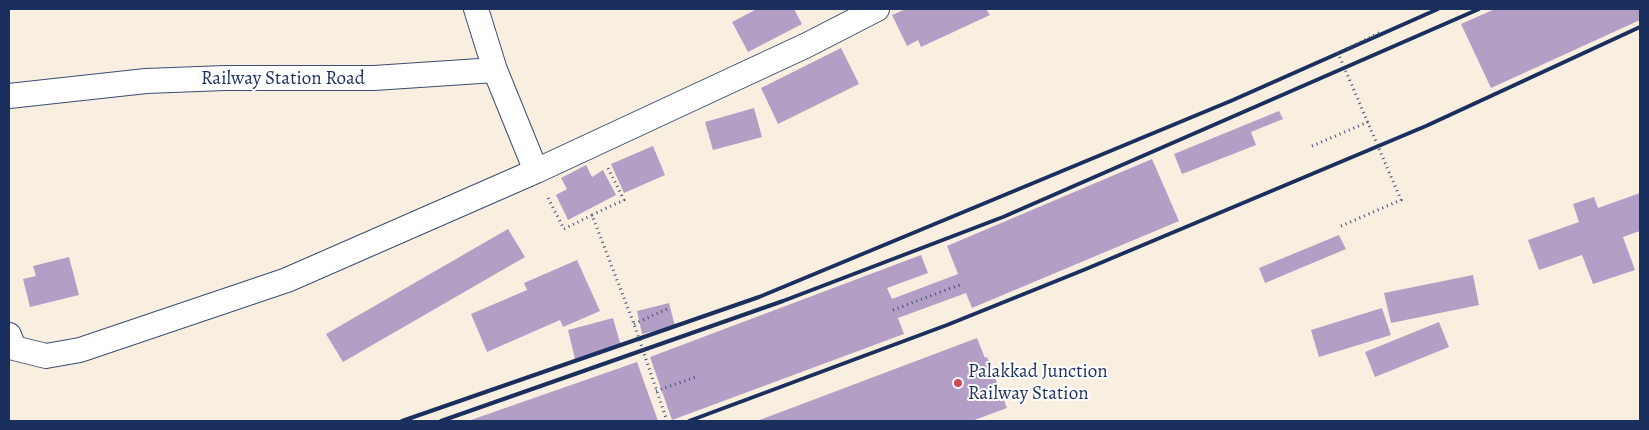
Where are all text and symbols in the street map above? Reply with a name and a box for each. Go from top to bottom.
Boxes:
street label: Railway Station Road [201,68,365,90]
place label: Palakkad Junction Railway Station [968,361,1108,405]
marker: Palakkad Junction Railway Station [952,377,964,389]

